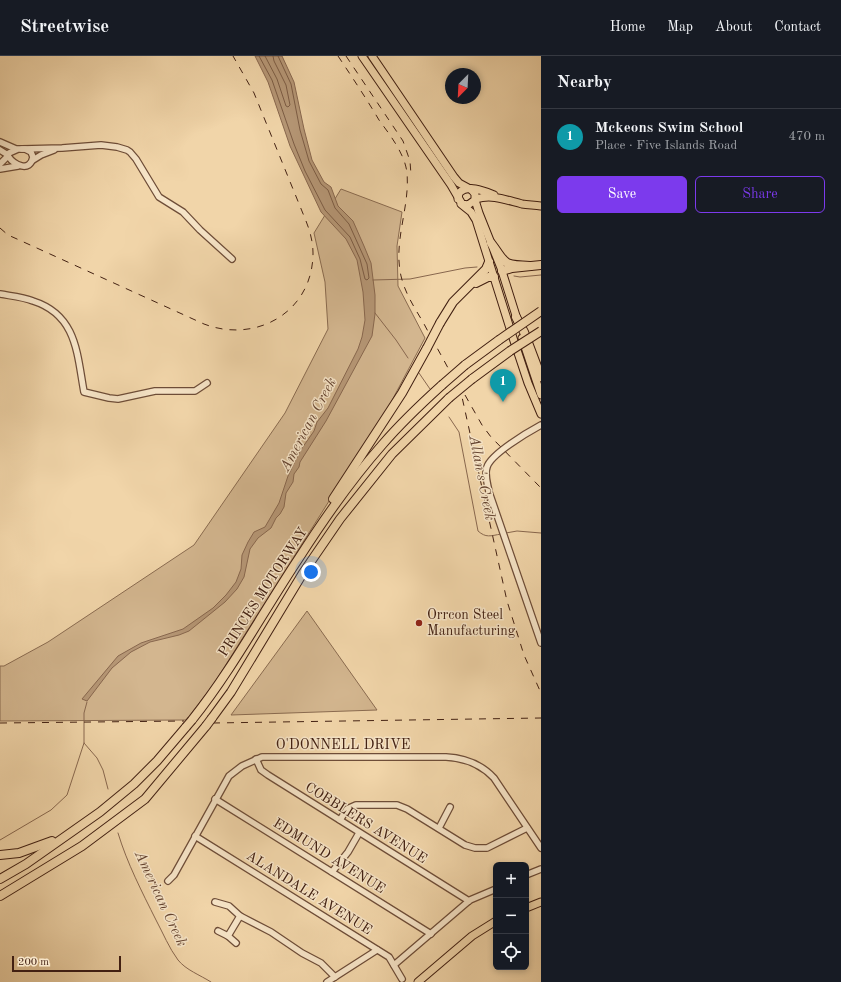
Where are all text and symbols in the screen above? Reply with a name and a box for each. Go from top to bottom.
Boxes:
text: Streetwise [20,18,109,37]
text: Home [610,20,645,34]
text: Map [667,20,693,34]
text: About [715,20,752,34]
text: Contact [774,20,821,34]
north arrow [445,68,481,104]
text: Nearby [557,74,612,91]
text: Mckeons Swim School [595,121,743,136]
text: 1 [566,130,574,143]
text: 470 m [788,130,825,143]
text: Place · Five Islands Road [595,139,737,152]
button: Save [557,176,687,213]
button: Share [695,176,825,213]
pin: 1 [490,369,516,402]
water label: American Creek [278,376,340,475]
water label: Allan's Creek [465,433,497,522]
street label: PRINCES MOTORWAY [216,525,310,659]
your location [301,562,321,582]
place label: Orrcon Steel Manufacturing [427,608,516,638]
marker: Orrcon Steel Manufacturing [414,618,424,628]
street label: O'DONNELL DRIVE [276,738,410,752]
street label: COBBLERS AVENUE [303,780,429,866]
street label: EDMUND AVENUE [271,816,387,896]
water label: American Creek [131,848,189,949]
street label: ALANDALE AVENUE [244,849,374,937]
map controls [493,862,529,970]
button: + [493,862,529,898]
button: − [493,898,529,934]
button: locate [493,934,529,970]
scale bar [12,954,121,973]
text: 200 m [18,957,49,968]

